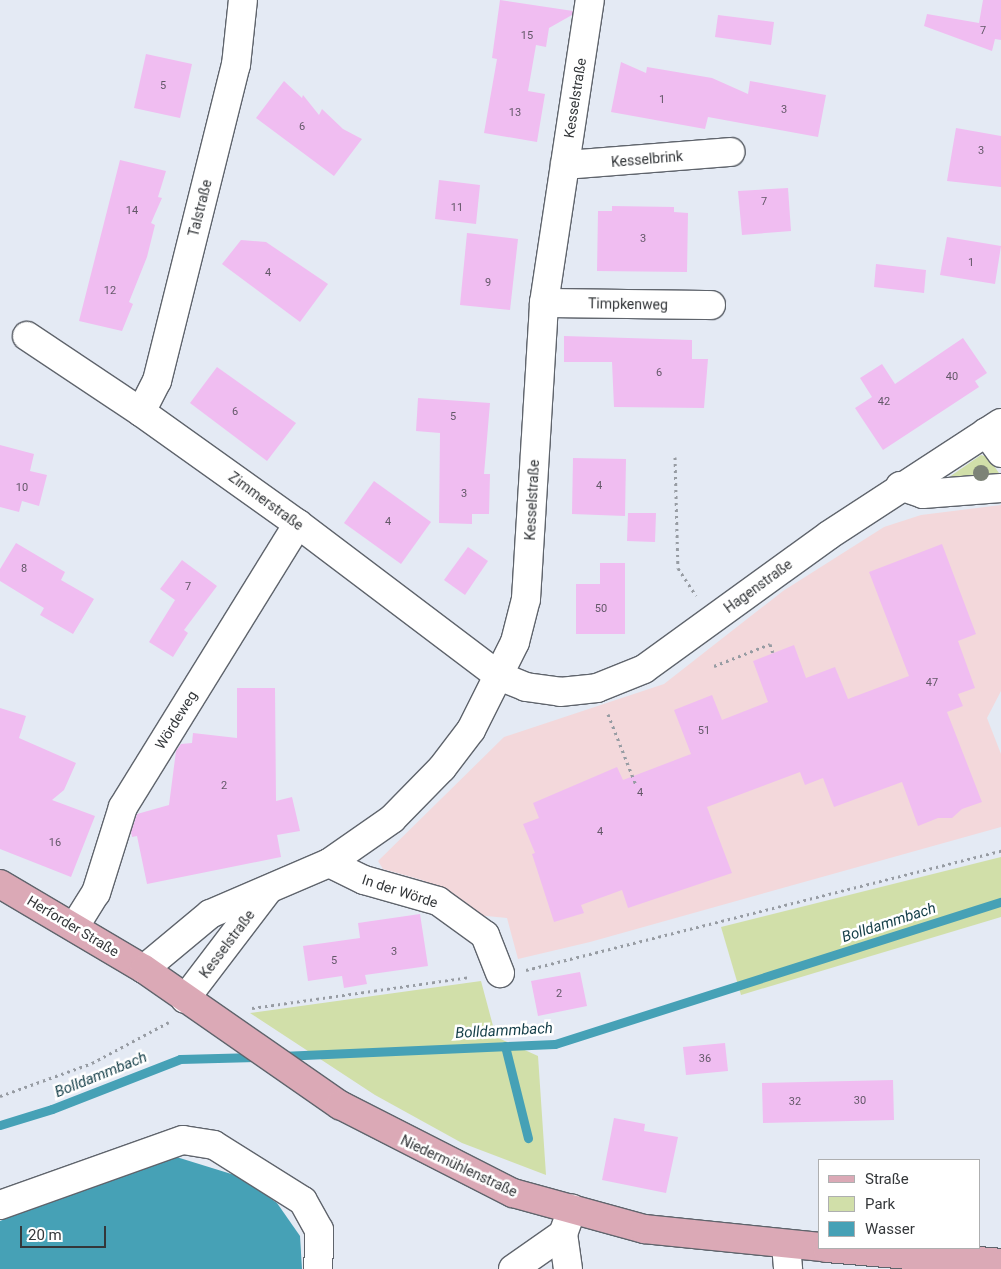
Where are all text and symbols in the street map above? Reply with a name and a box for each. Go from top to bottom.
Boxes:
house number: 7 [980,24,986,38]
house number: 15 [521,29,533,43]
street label: Kesselstraße [560,57,590,139]
house number: 5 [160,79,166,93]
house number: 1 [659,93,665,107]
house number: 3 [781,103,787,117]
house number: 13 [509,106,521,120]
house number: 6 [299,120,305,134]
house number: 3 [978,144,984,158]
street label: Kesselbrink [610,147,684,171]
street label: Talstraße [185,178,215,238]
house number: 7 [761,195,767,209]
house number: 11 [451,201,463,215]
house number: 14 [126,204,138,218]
house number: 3 [640,232,646,246]
house number: 1 [968,256,974,270]
house number: 4 [265,266,271,280]
house number: 9 [485,276,491,290]
house number: 12 [104,284,116,298]
street label: Timpkenweg [588,295,668,313]
house number: 6 [656,366,662,380]
house number: 40 [946,370,958,384]
house number: 42 [878,395,890,409]
house number: 6 [232,405,238,419]
house number: 5 [450,410,456,424]
street label: Kesselstraße [521,459,543,541]
street label: Zimmerstraße [225,468,307,534]
house number: 4 [596,479,602,493]
house number: 10 [16,481,28,495]
house number: 3 [461,487,467,501]
house number: 4 [385,515,391,529]
street label: Hagenstraße [721,556,795,616]
house number: 8 [21,562,27,576]
house number: 7 [185,580,191,594]
house number: 50 [595,602,607,616]
house number: 47 [926,676,938,690]
street label: Wördeweg [151,688,201,752]
house number: 51 [698,724,710,738]
house number: 2 [221,779,227,793]
house number: 4 [637,786,643,800]
house number: 4 [597,825,603,839]
house number: 16 [49,836,61,850]
street label: In der Wörde [360,871,440,911]
street label: Herforder Straße [24,892,122,960]
water label: Bolldammbach [840,899,938,947]
street label: Kesselstraße [196,907,258,981]
house number: 3 [391,945,397,959]
house number: 5 [331,954,337,968]
house number: 2 [556,987,562,1001]
water label: Bolldammbach [455,1019,553,1043]
water label: Bolldammbach [52,1048,150,1102]
house number: 36 [699,1052,711,1066]
house number: 30 [854,1094,866,1108]
house number: 32 [789,1095,801,1109]
street label: Niedermühlenstraße [398,1132,520,1200]
legend [818,1159,981,1249]
text: Straße [865,1170,909,1188]
text: Park [865,1195,895,1213]
scale bar [22,1216,109,1248]
text: Wasser [865,1220,915,1238]
text: 20 m [28,1226,62,1244]

